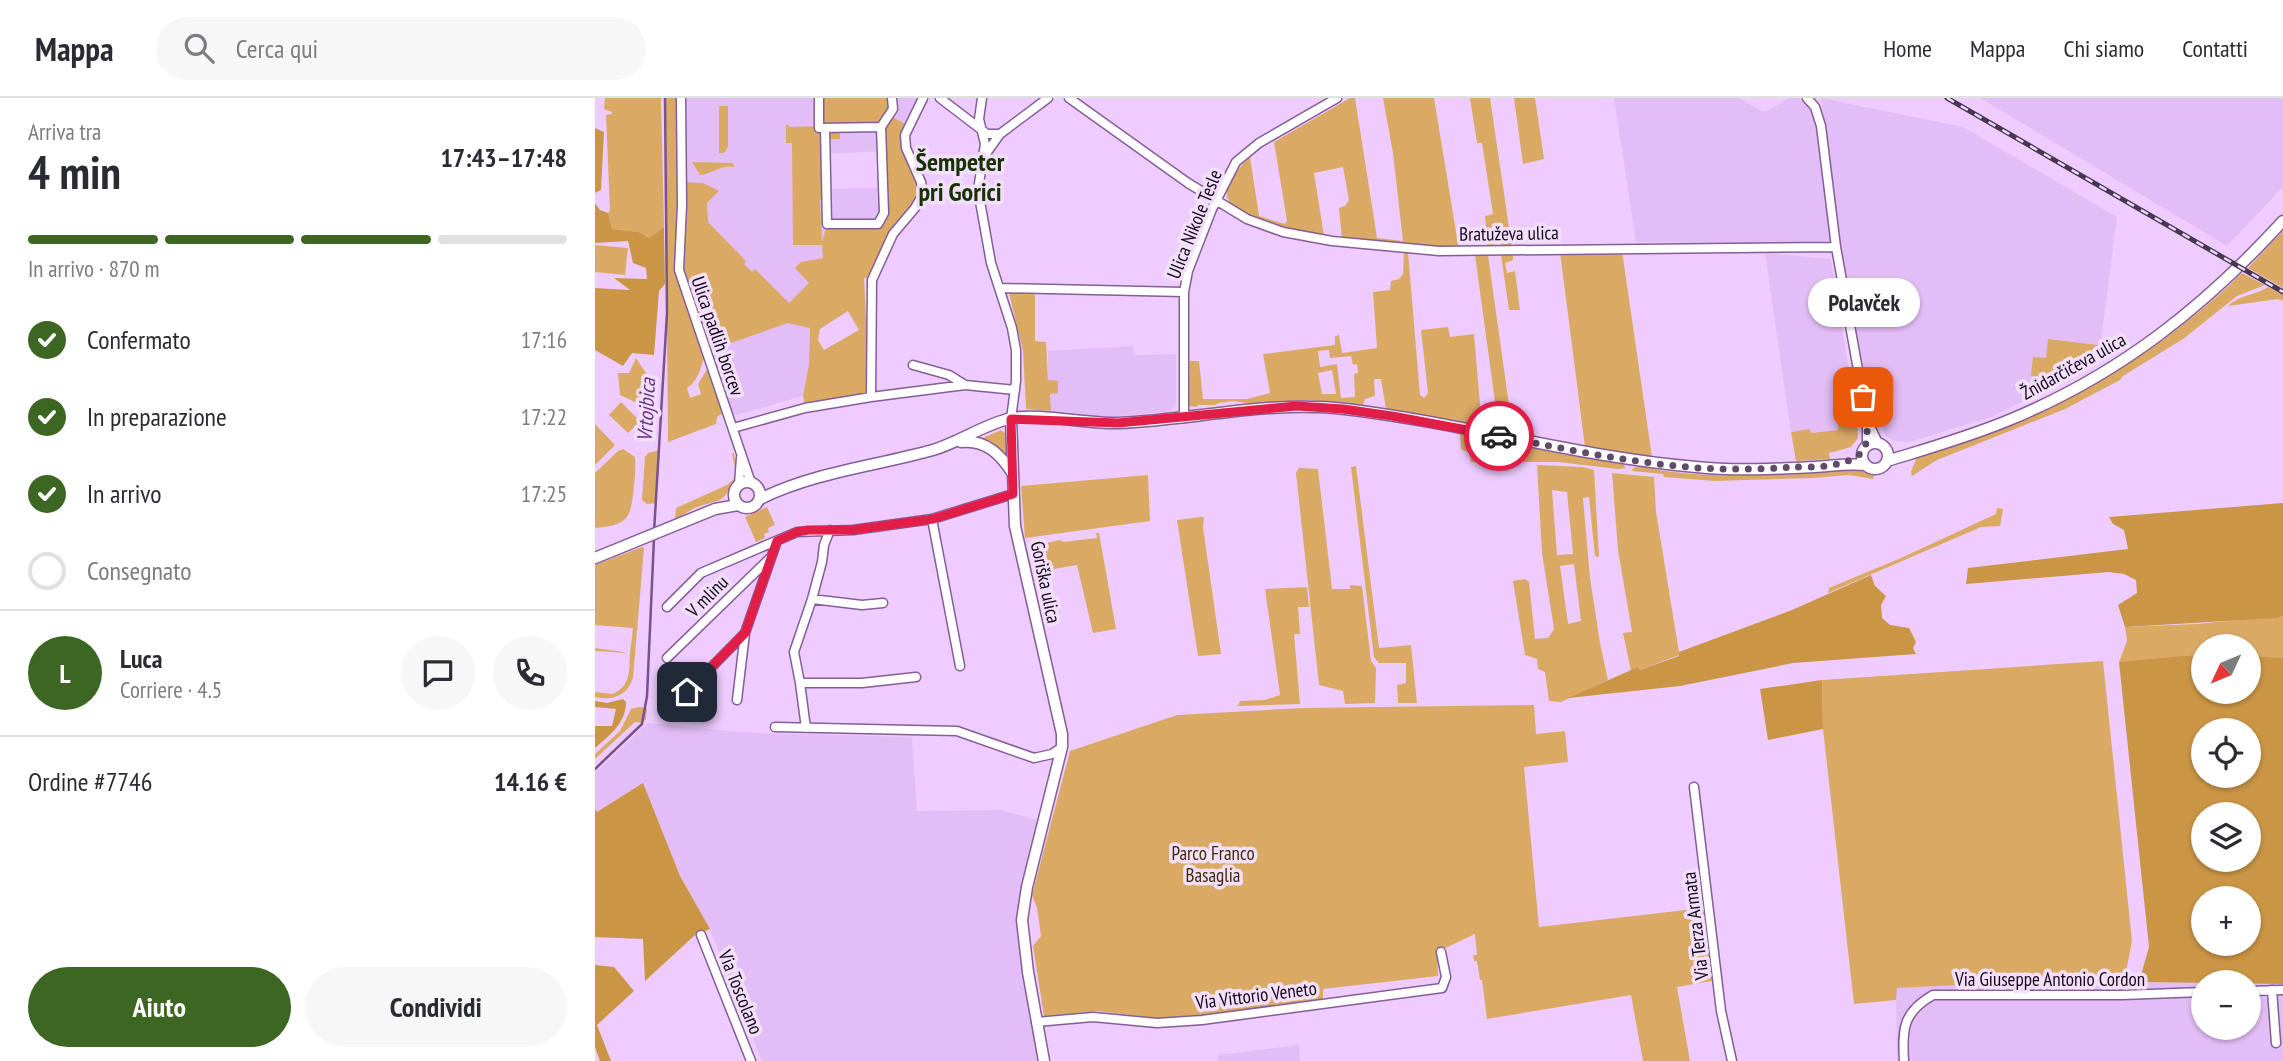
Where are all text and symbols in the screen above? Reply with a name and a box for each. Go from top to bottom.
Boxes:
search box [156,17,646,80]
text: Mappa [35,27,114,70]
icon: search [180,29,218,67]
text: Cerca qui [236,32,318,65]
text: Home [1883,33,1932,64]
text: Mappa [1970,33,2025,64]
text: Chi siamo [2063,33,2144,64]
text: Contatti [2182,33,2248,64]
text: Arriva tra [28,117,101,146]
text: 17:43–17:48 [440,141,567,174]
text: 4 min [28,142,121,202]
district label: Šempeter pri Gorici [916,145,1005,208]
street label: Ulica Nikole Tesle [1161,166,1227,282]
street label: Bratuževa ulica [1459,220,1559,246]
text: In arrivo · 870 m [28,254,160,283]
street label: Ulica padlih borcev [686,273,750,400]
callout: Polavček [1807,278,1919,327]
text: Polavček [1828,288,1900,317]
icon: check [28,321,66,359]
text: Confermato [87,323,191,356]
text: 17:16 [521,325,567,354]
street label: Žnidarčičeva ulica [2016,327,2130,405]
pin [1833,367,1893,427]
water label: Vrtojbica [631,376,661,443]
icon: bag [1844,378,1882,416]
icon: check [28,398,66,436]
text: In preparazione [87,400,227,433]
courier [1464,401,1534,471]
text: 17:22 [521,402,567,431]
icon: car [1480,417,1518,455]
icon: check [28,475,66,513]
text: In arrivo [87,477,162,510]
text: 17:25 [521,479,567,508]
street label: Goriška ulica [1026,539,1066,625]
text: Consegnato [87,554,191,587]
street label: V mlinu [680,570,733,623]
north arrow [2191,634,2261,704]
map controls [2191,634,2261,1040]
button: chat [401,636,475,710]
button: phone [493,636,567,710]
text: Luca [120,642,162,675]
text: L [59,657,71,690]
pin [657,662,717,722]
icon: home [668,673,706,711]
text: Corriere · 4.5 [120,675,222,704]
button: locate [2191,718,2261,788]
text: Ordine #7746 [28,765,152,798]
text: 14.16 € [494,765,567,798]
button: layers [2191,802,2261,872]
park label: Parco Franco Basaglia [1171,841,1255,887]
street label: Via Terza Armata [1676,871,1714,982]
button: + [2191,886,2261,956]
street label: Via Toscolano [713,946,769,1038]
button: Aiuto [28,967,291,1047]
button: Condividi [305,967,567,1047]
street label: Via Giuseppe Antonio Cordon [1954,967,2145,991]
button: − [2191,970,2261,1040]
street label: Via Vittorio Veneto [1193,976,1318,1014]

